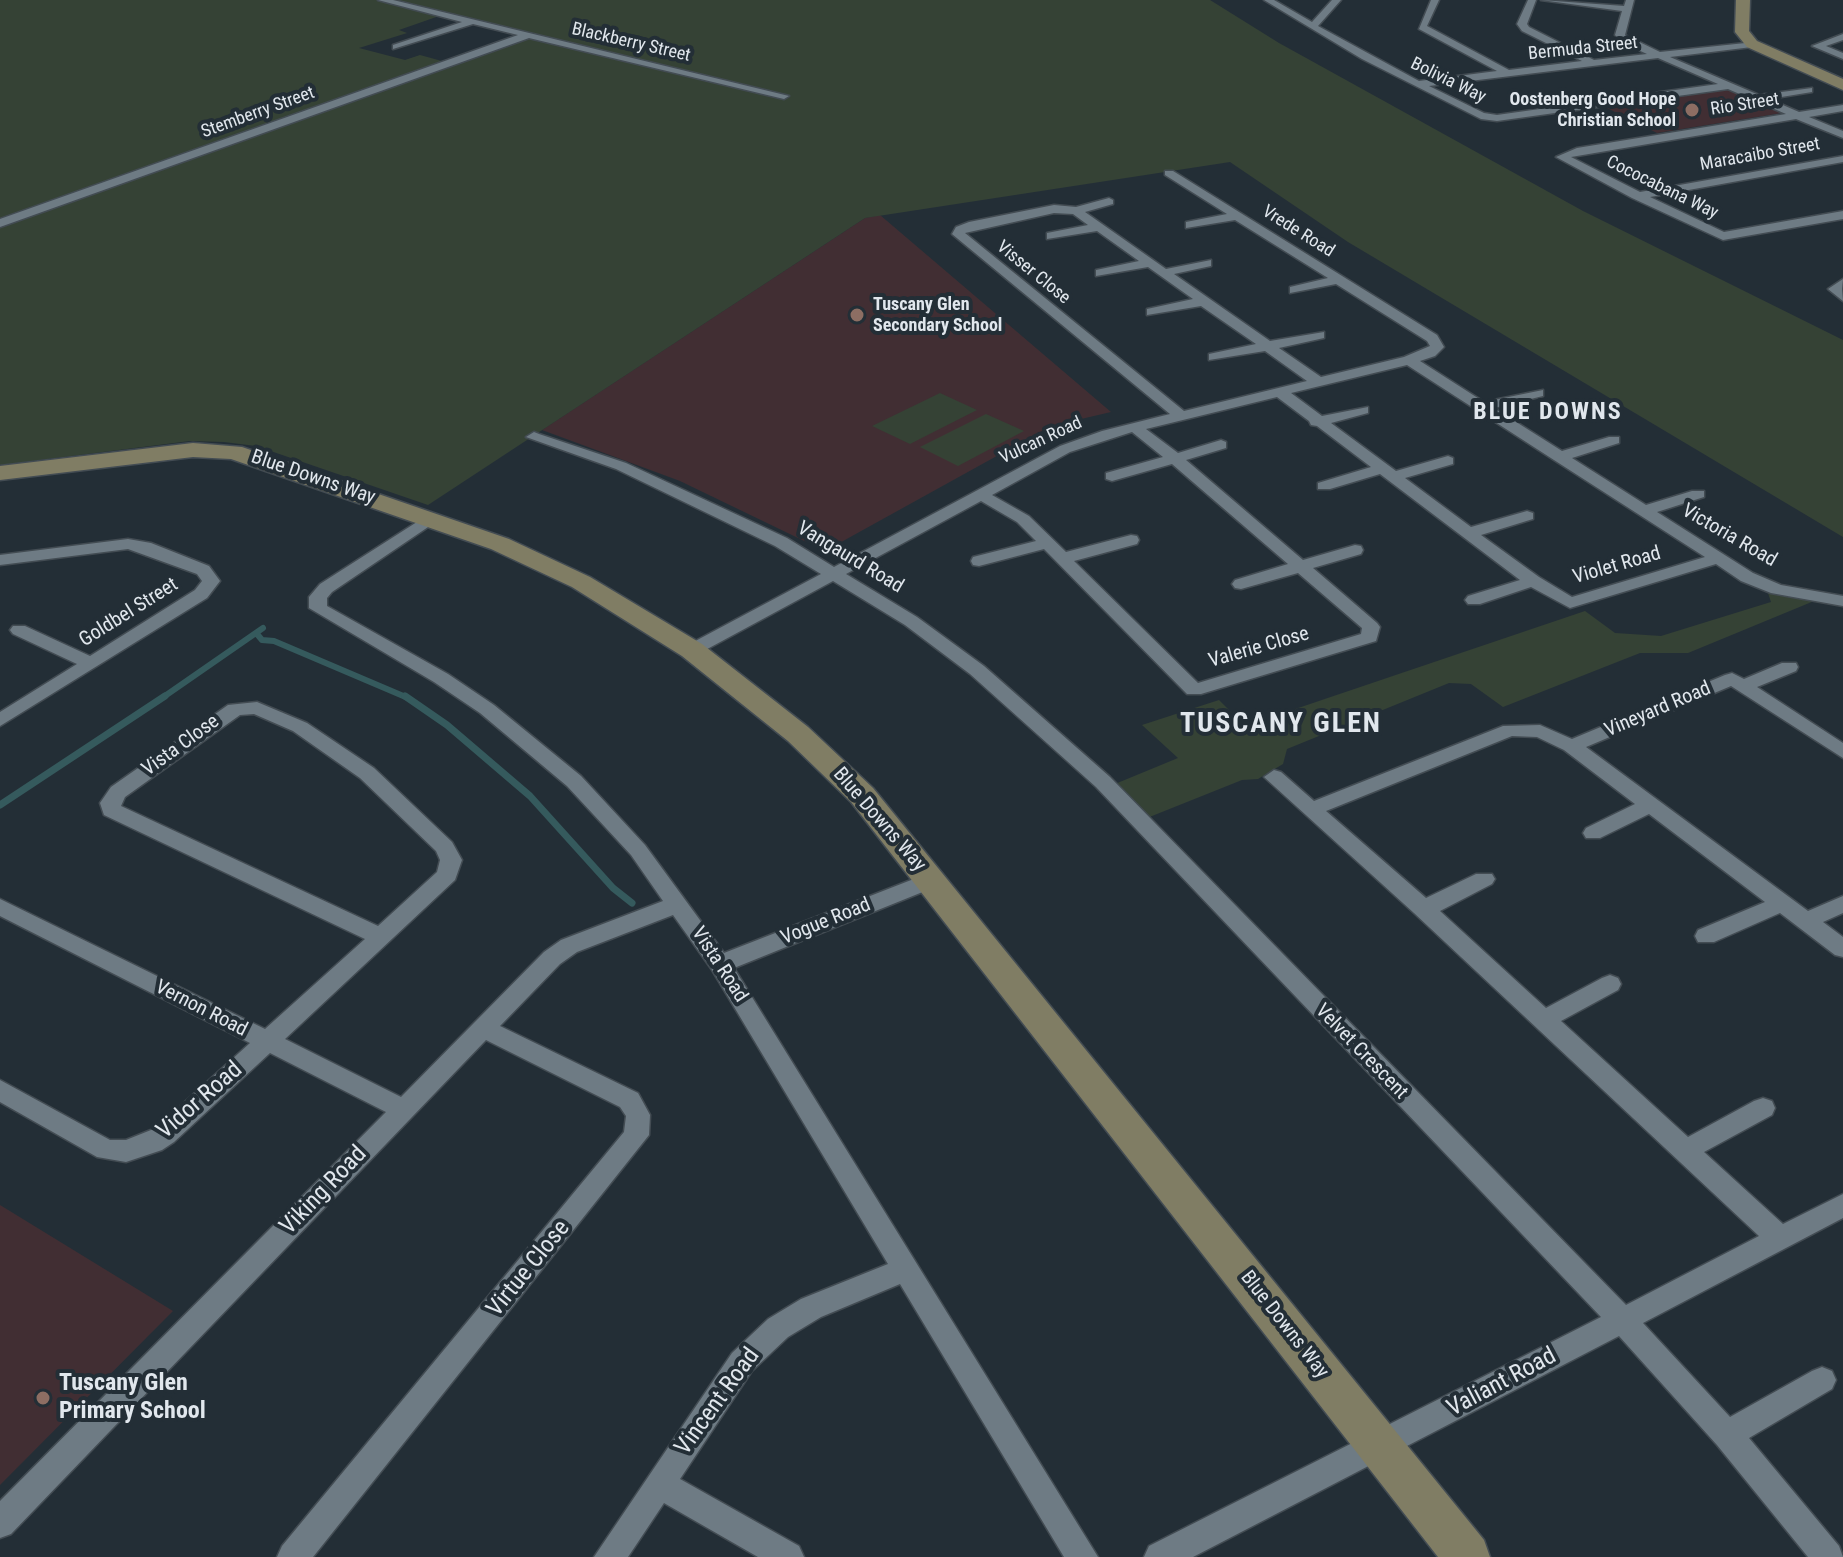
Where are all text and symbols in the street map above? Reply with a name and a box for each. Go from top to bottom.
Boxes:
street label: Blackberry Street [569,19,693,67]
street label: Bermuda Street [1527,33,1639,65]
street label: Bolivia Way [1407,54,1489,108]
street label: Stemberry Street [198,83,318,143]
place label: Oostenberg Good Hope Christian School [1509,89,1676,132]
street label: Rio Street [1709,89,1781,121]
marker: Oostenberg Good Hope Christian School [1683,101,1701,119]
street label: Maracaibo Street [1698,134,1822,176]
street label: Cococabana Way [1602,152,1722,224]
street label: Vrede Road [1258,201,1338,263]
street label: Visser Close [992,237,1074,309]
place label: Tuscany Glen Secondary School [873,294,1002,336]
marker: Tuscany Glen Secondary School [848,306,866,324]
district label: BLUE DOWNS [1473,399,1623,427]
street label: Vulcan Road [996,412,1086,470]
street label: Blue Downs Way [248,446,378,510]
street label: Victoria Road [1677,499,1781,573]
street label: Vangaurd Road [793,517,907,599]
street label: Violet Road [1570,542,1664,590]
street label: Goldbel Street [75,573,183,653]
street label: Valerie Close [1206,622,1312,674]
street label: Vineyard Road [1601,677,1715,743]
district label: TUSCANY GLEN [1180,708,1382,742]
street label: Vista Close [138,710,224,782]
street label: Blue Downs Way [827,763,931,877]
street label: Vogue Road [778,893,874,951]
street label: Vista Road [686,923,752,1007]
street label: Vernon Road [151,976,251,1042]
street label: Velvet Crescent [1310,999,1412,1105]
street label: Vidor Road [151,1056,249,1146]
street label: Viking Road [275,1141,373,1241]
street label: Virtue Close [481,1215,577,1323]
street label: Blue Downs Way [1235,1267,1333,1383]
street label: Valiant Road [1443,1342,1561,1424]
street label: Vincent Road [670,1343,766,1461]
place label: Tuscany Glen Primary School [59,1370,206,1426]
marker: Tuscany Glen Primary School [34,1389,52,1407]

